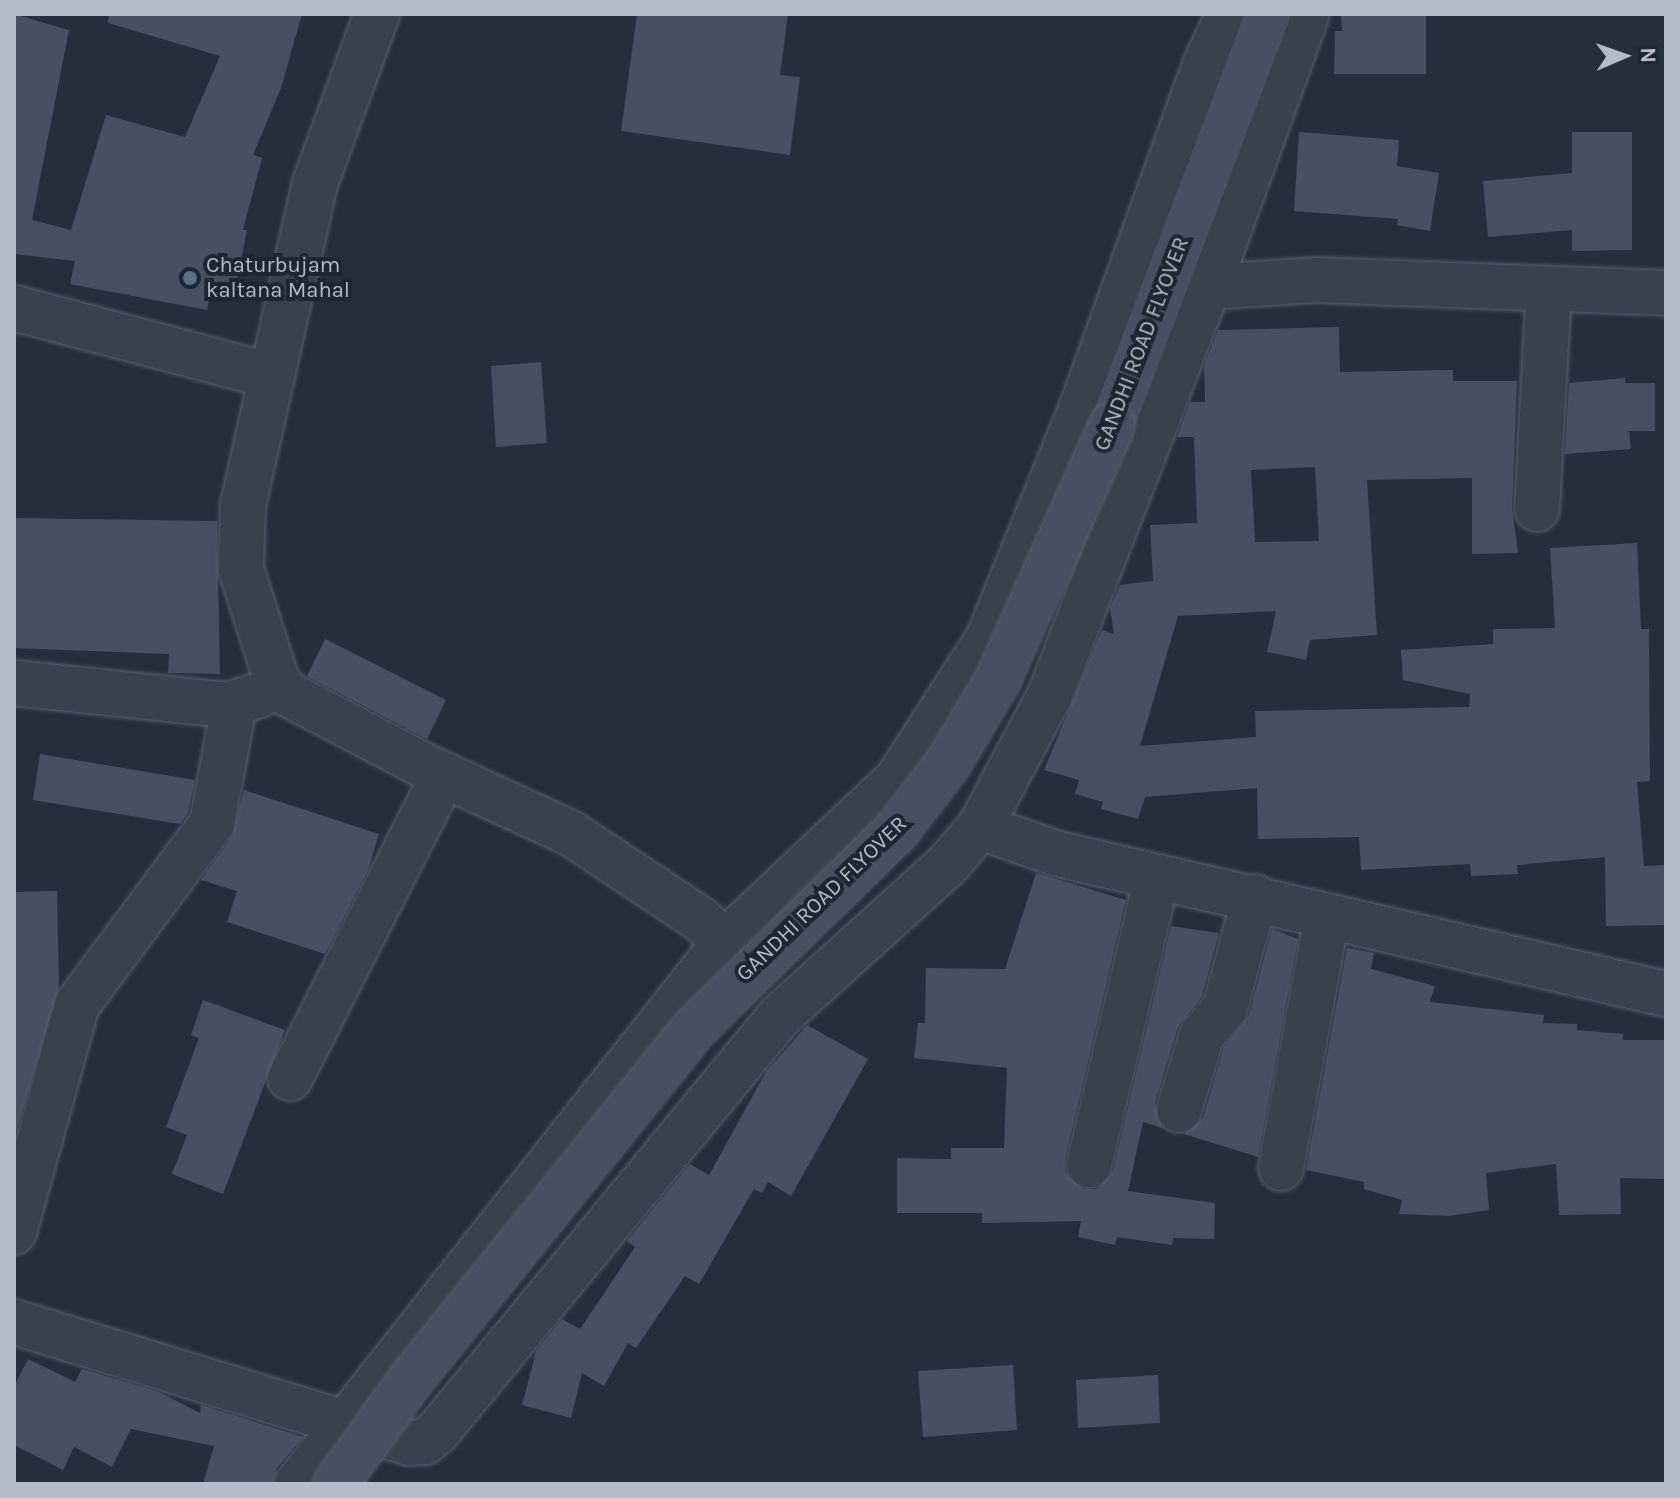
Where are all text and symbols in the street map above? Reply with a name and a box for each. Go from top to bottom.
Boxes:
north arrow [1584,16,1664,96]
text: N [1635,47,1661,64]
street label: GANDHI ROAD FLYOVER [1089,233,1195,455]
place label: Chaturbujam kaltana Mahal [206,252,350,304]
marker: Chaturbujam kaltana Mahal [181,269,199,287]
street label: GANDHI ROAD FLYOVER [731,811,913,987]

